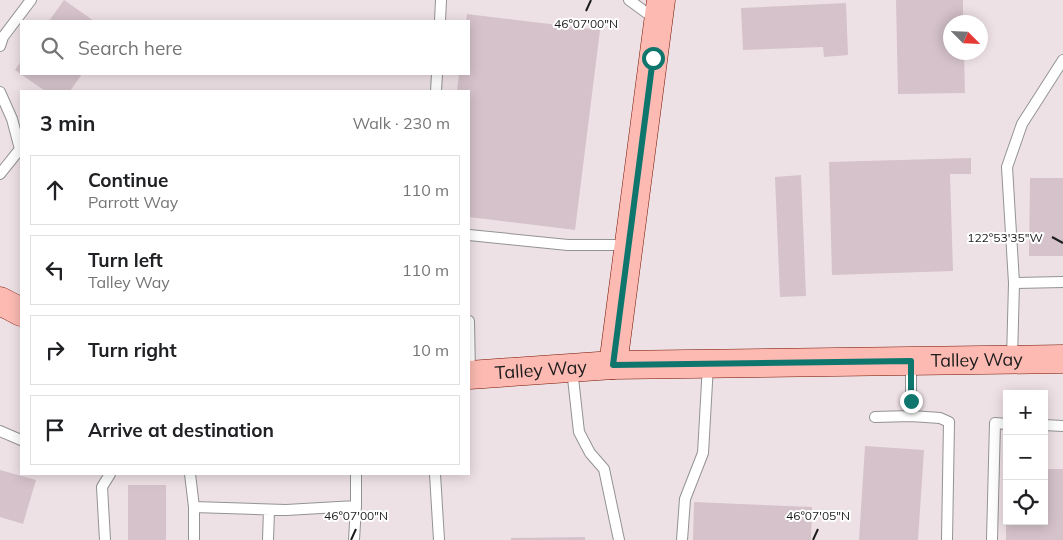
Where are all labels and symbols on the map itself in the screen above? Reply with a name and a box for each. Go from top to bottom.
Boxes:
north arrow [943,15,988,60]
text: 46°07'00"N [554,16,618,31]
route start [642,47,665,70]
text: 122°53'35"W [967,230,1043,245]
street label: Talley Way [930,348,1023,372]
street label: Talley Way [494,355,588,384]
route end [900,390,923,413]
text: 46°07'00"N [324,508,388,523]
text: 46°07'05"N [786,508,850,523]

